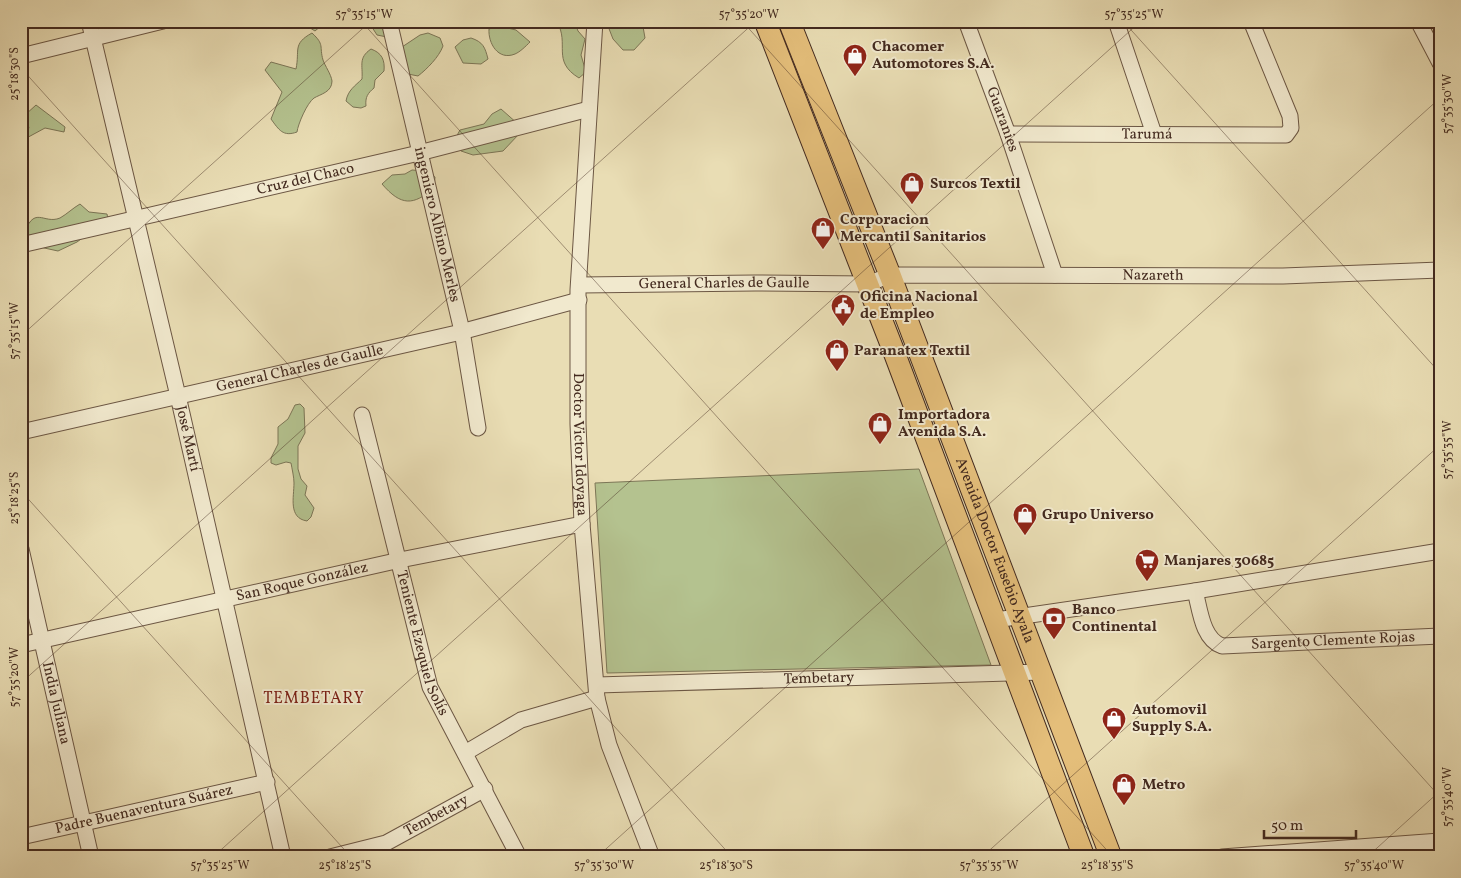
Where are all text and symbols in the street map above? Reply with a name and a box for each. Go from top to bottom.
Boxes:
text: 57°35'15"W [335,7,393,23]
text: 57°35'20"W [719,7,779,23]
text: 57°35'25"W [1104,7,1164,23]
place label: Chacomer Automotores S.A. [872,37,995,75]
shop icon: Chacomer Automotores S.A. [842,43,868,77]
text: 25°18'30"S [7,47,23,101]
text: 57°35'30"W [1440,74,1456,134]
street label: Guaranies [981,84,1024,155]
street label: Tarumá [1122,124,1172,145]
street label: ingeniero Albino Merles [408,145,465,304]
street label: Cruz del Chaco [255,158,356,201]
shop icon: Surcos Textil [899,171,925,205]
place label: Surcos Textil [930,174,1021,195]
place label: Corporacion Mercantil Sanitarios [840,210,986,248]
shop icon: Corporacion Mercantil Sanitarios [810,216,836,250]
street label: Nazareth [1123,265,1184,286]
street label: General Charles de Gaulle [639,272,809,295]
place label: Oficina Nacional de Empleo [860,287,978,325]
public building icon: Oficina Nacional de Empleo [830,293,856,327]
text: 57°35'15"W [7,302,23,360]
shop icon: Paranatex Textil [824,338,850,372]
street label: General Charles de Gaulle [214,340,385,398]
place label: Paranatex Textil [854,341,970,362]
street label: Doctor Victor Idoyaga [567,373,592,516]
street label: José Martí [170,403,205,474]
place label: Importadora Avenida S.A. [898,405,990,443]
shop icon: Importadora Avenida S.A. [867,411,893,445]
text: 57°35'35"W [1440,420,1456,480]
street label: Avenida Doctor Eusebio Ayala [950,455,1039,646]
text: 25°18'25"S [7,472,23,524]
shop icon: Grupo Universo [1012,502,1038,536]
place label: Grupo Universo [1042,505,1154,526]
supermarket icon: Manjares 30685 [1134,548,1160,582]
place label: Manjares 30685 [1164,551,1274,572]
street label: San Roque González [234,557,370,607]
street label: Teniente Ezequiel Solís [391,568,454,719]
place label: Banco Continental [1072,600,1157,638]
bank icon: Banco Continental [1041,606,1067,640]
street label: Sargento Clemente Rojas [1251,627,1416,655]
text: 57°35'20"W [7,647,23,707]
street label: India Juliana [36,660,76,746]
street label: Tembetary [783,667,855,690]
district label: TEMBETARY [263,688,365,710]
place label: Automovil Supply S.A. [1132,700,1212,738]
shop icon: Automovil Supply S.A. [1101,706,1127,740]
text: 57°35'40"W [1440,767,1456,827]
shop icon: Metro [1111,772,1137,806]
place label: Metro [1142,775,1186,796]
street label: Padre Buenaventura Suárez [53,779,235,840]
street label: Tembetary [400,789,472,842]
scale bar [1264,808,1356,840]
text: 50 m [1271,816,1303,837]
text: 57°35'25"W [190,858,250,874]
text: 25°18'25"S [319,858,371,874]
text: 57°35'30"W [574,858,634,874]
text: 25°18'30"S [699,858,753,874]
text: 57°35'35"W [959,858,1019,874]
text: 25°18'35"S [1081,858,1133,874]
text: 57°35'40"W [1344,858,1404,874]

